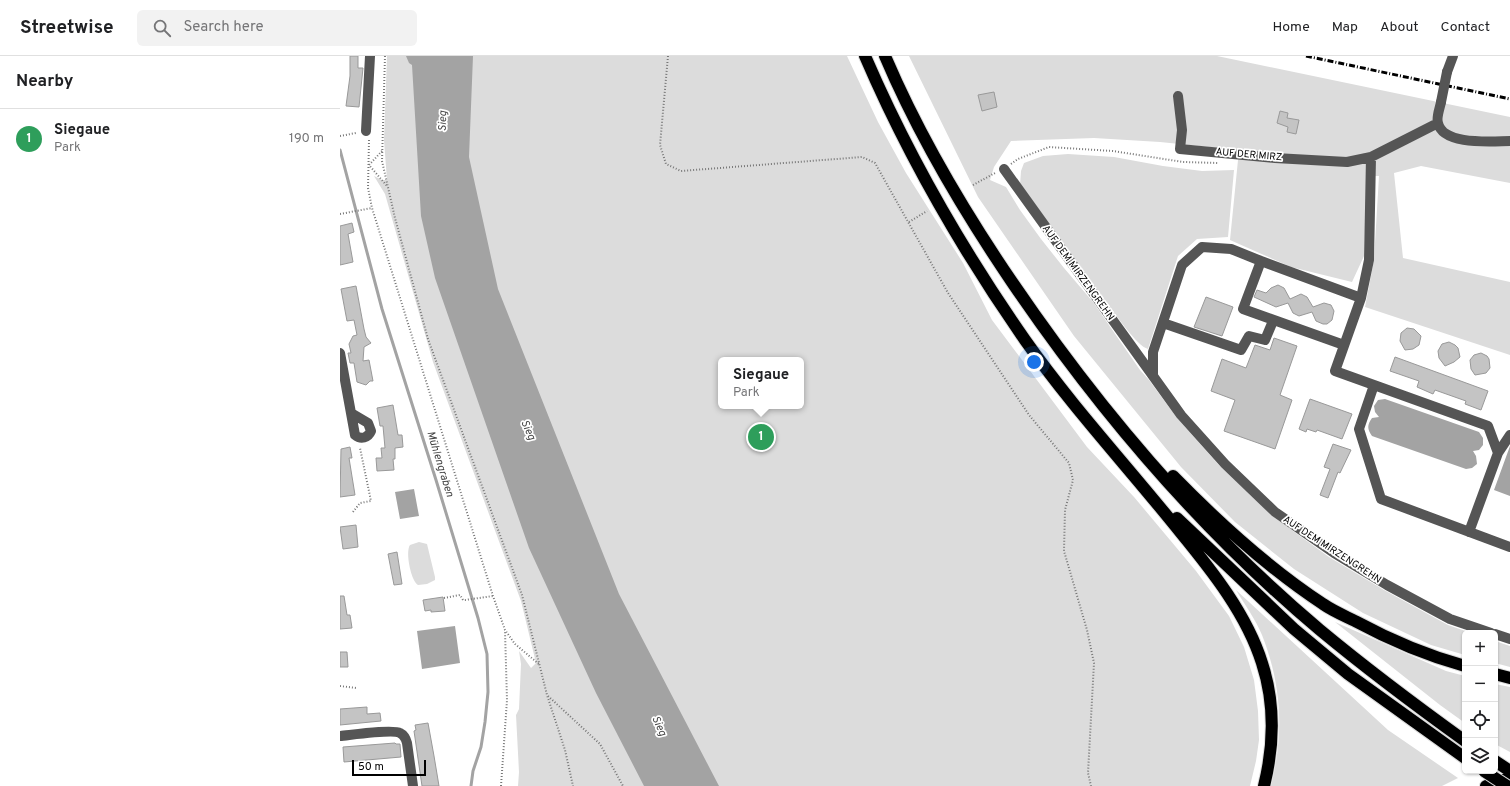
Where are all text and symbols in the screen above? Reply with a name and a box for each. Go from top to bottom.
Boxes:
search box [137,10,417,46]
text: Streetwise [20,16,113,40]
icon: search [151,17,173,39]
text: Search here [183,18,264,37]
text: Home [1273,19,1310,36]
text: Map [1332,19,1358,36]
text: About [1380,19,1419,36]
text: Contact [1441,19,1490,36]
text: Nearby [16,71,73,93]
water label: Sieg [436,109,450,132]
text: Siegaue [54,121,110,140]
text: 1 [26,131,32,147]
text: 190 m [289,131,324,147]
text: Park [54,140,81,156]
street label: AUF DER MIRZ [1215,146,1283,164]
street label: AUF DEM MIRZENGREHN [1039,223,1117,323]
your location [1024,352,1044,372]
popup [718,357,804,409]
text: Siegaue [733,366,789,385]
text: Park [733,385,760,401]
water label: Sieg [517,418,539,443]
pin: 1 [748,422,774,452]
water label: Mühlengraben [423,429,457,499]
street label: AUF DEM MIRZENGREHN [1280,513,1384,587]
map controls [1462,630,1498,774]
button: + [1462,630,1498,666]
button: − [1462,666,1498,702]
button: locate [1462,702,1498,738]
water label: Sieg [648,714,670,739]
button: layers [1462,738,1498,774]
scale bar [352,758,426,777]
text: 50 m [358,760,384,774]

